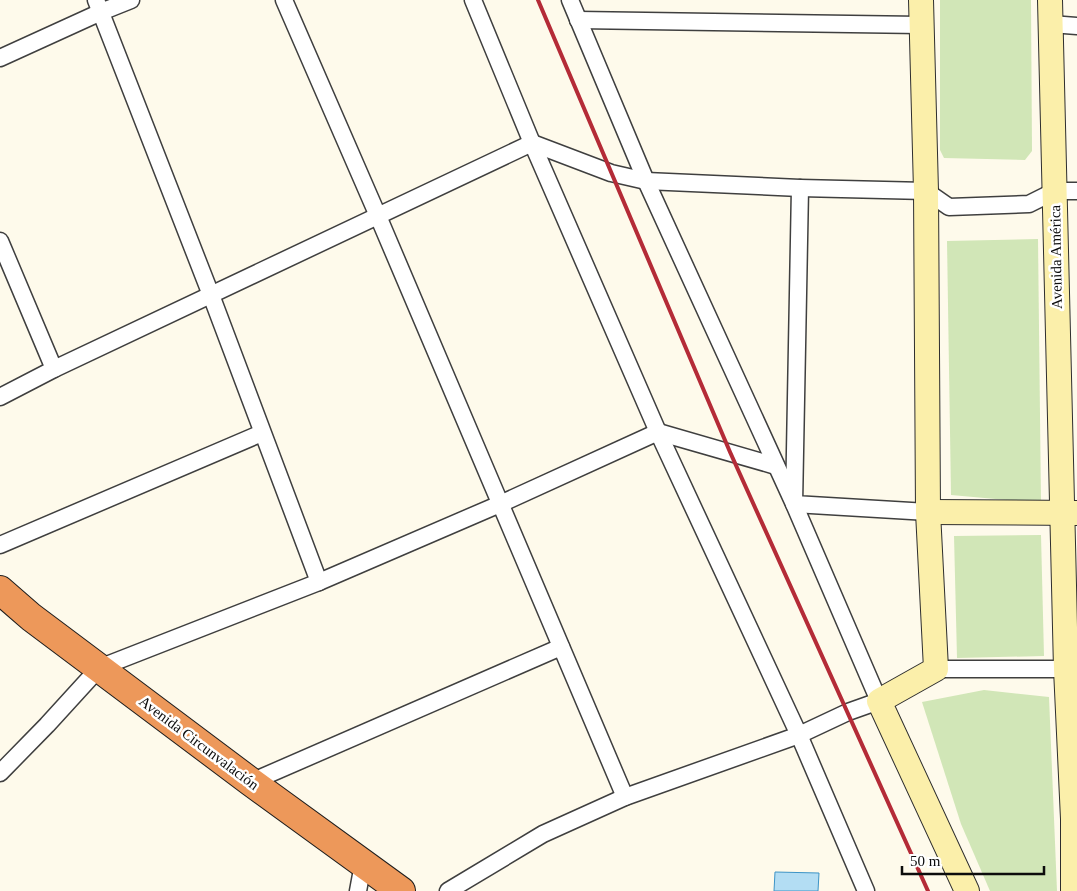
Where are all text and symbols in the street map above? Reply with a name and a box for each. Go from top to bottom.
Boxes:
street label: Avenida América [1047,204,1065,309]
street label: Avenida Circunvalación [136,693,262,793]
scale bar [902,844,1044,876]
text: 50 m [910,853,941,869]

